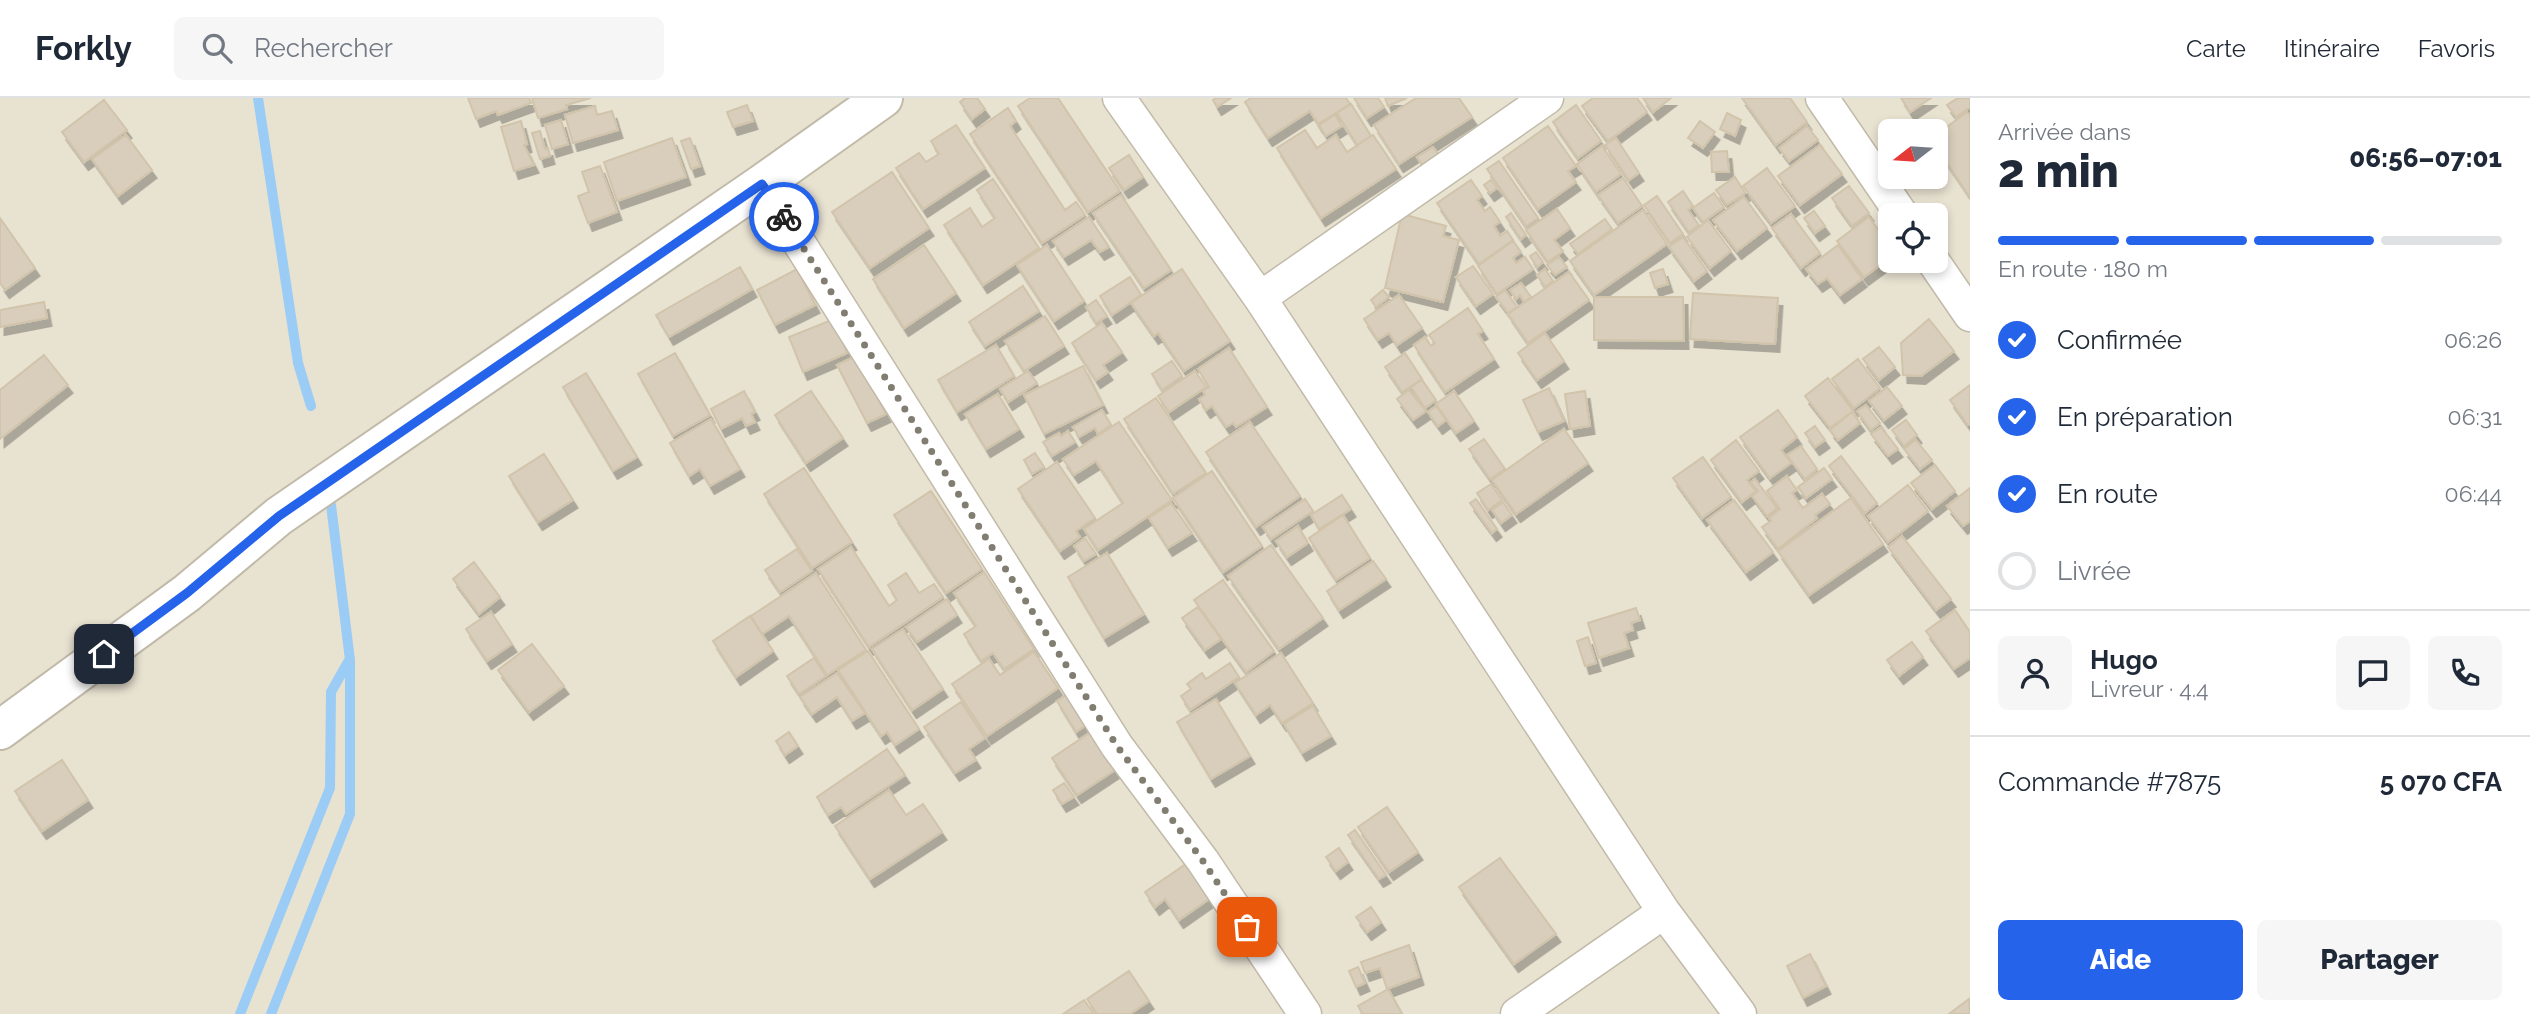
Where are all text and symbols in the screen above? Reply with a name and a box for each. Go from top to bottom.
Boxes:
search box [174,17,664,80]
text: Forkly [35,29,132,68]
icon: search [198,29,236,67]
text: Rechercher [254,33,393,63]
text: Carte [2186,34,2246,63]
text: Itinéraire [2284,34,2380,63]
text: Favoris [2418,34,2495,63]
text: Arrivée dans [1998,118,2131,145]
north arrow [1878,119,1948,189]
map controls [1878,119,1948,273]
text: 06:56–07:01 [2349,143,2502,173]
text: 2 min [1998,144,2119,198]
courier [749,182,819,252]
icon: bike [765,198,803,236]
button: locate [1878,203,1948,273]
text: En route · 180 m [1998,255,2168,282]
icon: check [1998,321,2036,359]
text: Confirmée [2057,325,2182,355]
text: 06:26 [2444,326,2502,353]
icon: check [1998,398,2036,436]
text: En préparation [2057,402,2233,432]
text: 06:31 [2448,403,2502,430]
icon: check [1998,475,2036,513]
text: En route [2057,479,2158,509]
text: 06:44 [2445,480,2502,507]
text: Livrée [2057,556,2131,586]
pin [74,624,134,684]
icon: home [85,635,123,673]
button: person [1998,636,2072,710]
button: chat [2336,636,2410,710]
button: phone [2428,636,2502,710]
text: Hugo [2090,645,2158,675]
text: Livreur · 4.4 [2090,675,2209,702]
text: Commande #7875 [1998,767,2221,797]
text: 5 070 CFA [2380,767,2502,797]
pin [1217,897,1277,957]
icon: bag [1228,908,1266,946]
button: Aide [1998,920,2243,1000]
button: Partager [2257,920,2502,1000]

